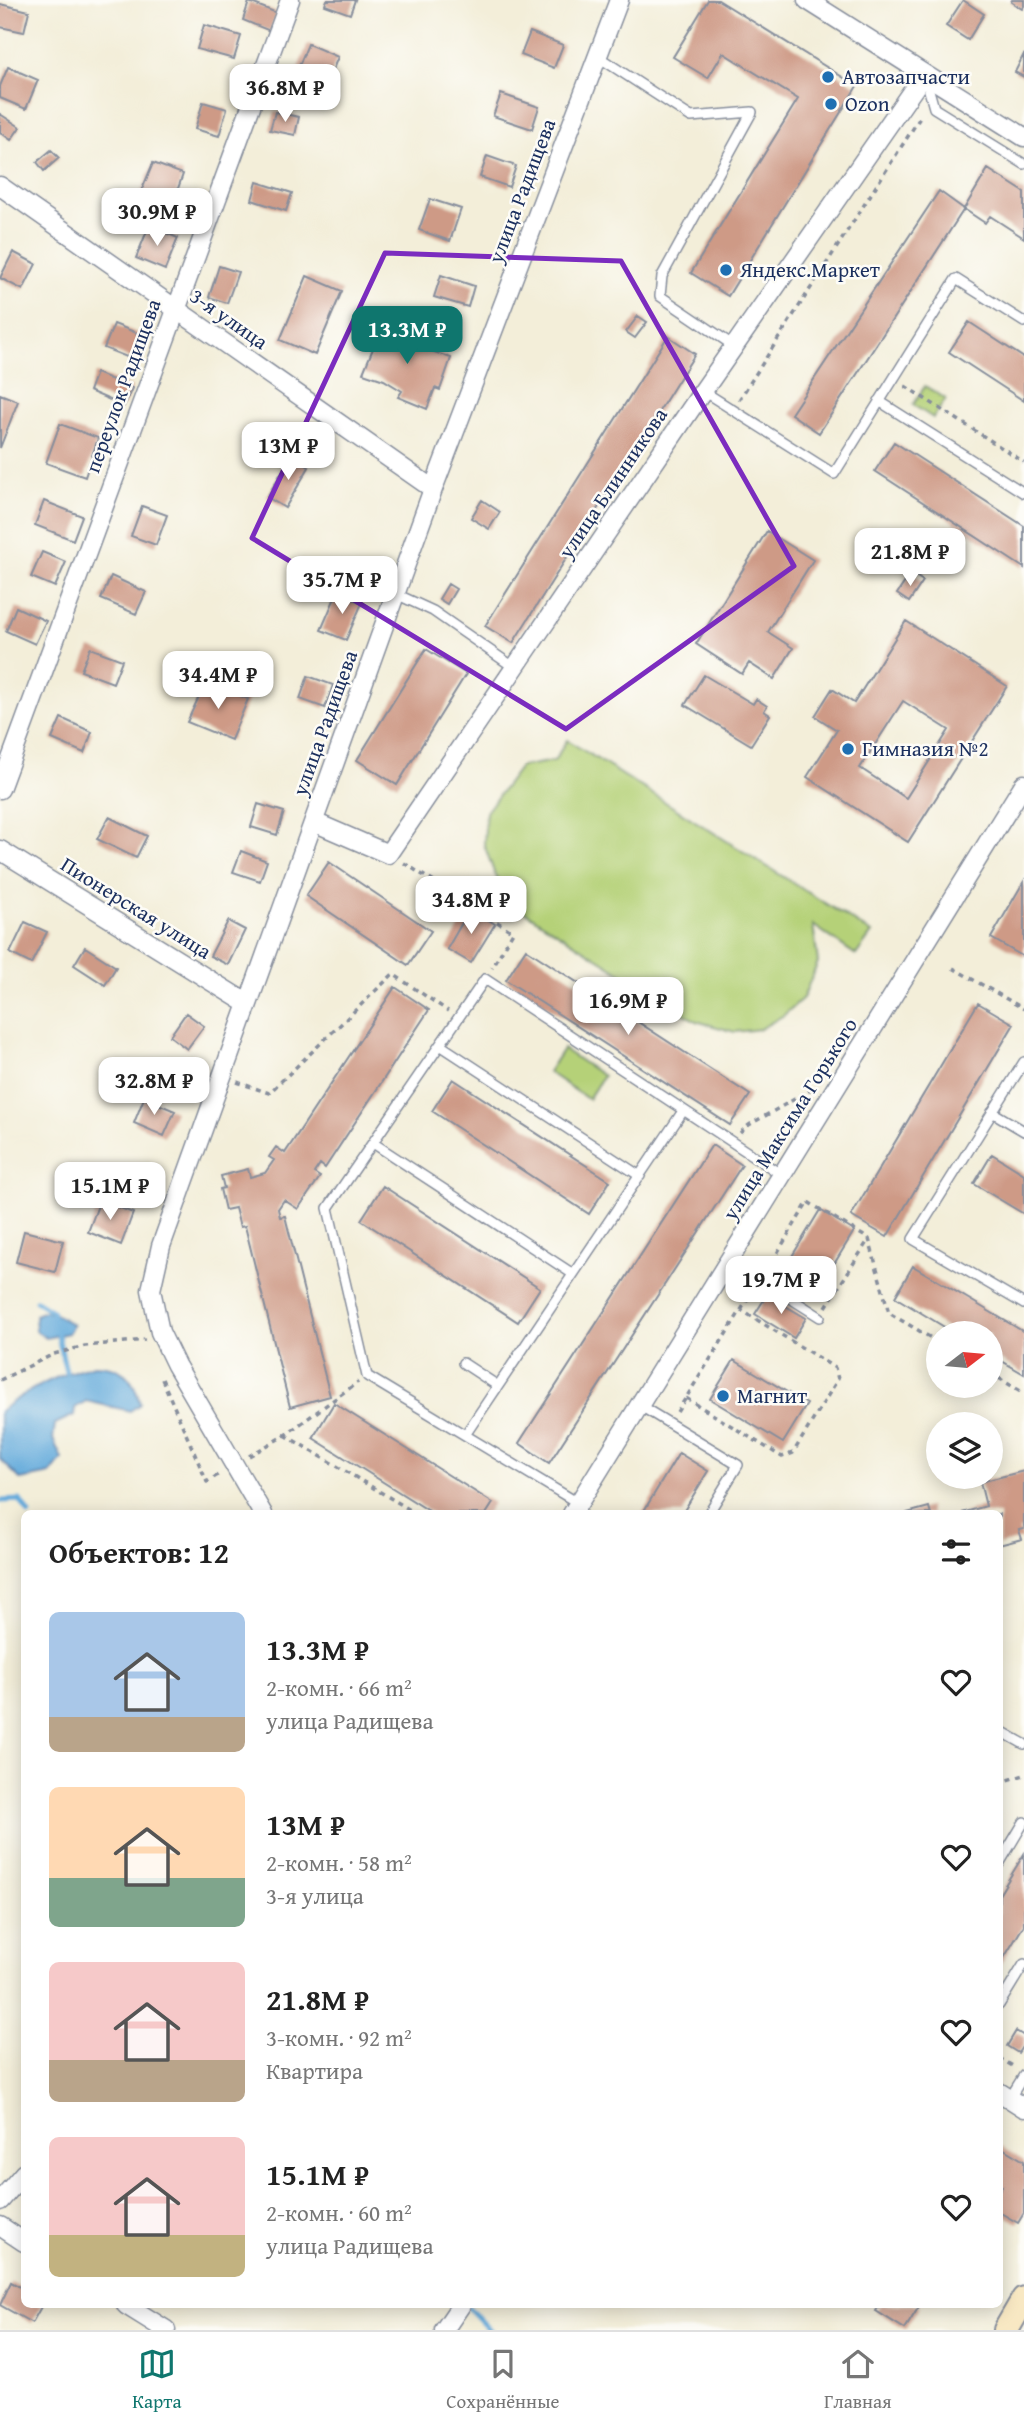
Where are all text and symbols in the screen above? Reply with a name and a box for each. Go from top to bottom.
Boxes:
place label: Автозапчасти [842,61,970,92]
pin: 36.8M ₽ [220,64,350,124]
marker: Автозапчасти [820,69,836,85]
text: 36.8M ₽ [245,70,325,103]
place label: Ozon [845,88,890,119]
marker: Ozon [823,96,839,112]
street label: улица Радищева [479,114,563,269]
pin: 30.9M ₽ [92,188,222,248]
text: 30.9M ₽ [117,194,197,227]
place label: Яндекс.Маркет [739,254,880,285]
marker: Яндекс.Маркет [718,262,734,278]
street label: 3-я улица [184,280,275,357]
street label: переулок Радищева [77,295,168,477]
pin: 13.3M ₽ [342,306,472,366]
text: 13.3M ₽ [367,312,447,345]
street label: улица Блинникова [550,401,675,565]
pin: 13M ₽ [239,422,337,482]
text: 13M ₽ [258,428,318,461]
pin: 21.8M ₽ [845,528,975,588]
text: 21.8M ₽ [870,534,950,567]
pin: 35.7M ₽ [277,556,407,616]
text: 35.7M ₽ [302,562,382,595]
street label: улица Радищева [283,646,365,801]
pin: 34.4M ₽ [153,652,283,711]
text: 34.4M ₽ [178,657,258,690]
place label: Гимназия №2 [862,733,989,764]
marker: Гимназия №2 [840,741,856,757]
street label: Пионерская улица [55,849,218,966]
pin: 34.8M ₽ [406,876,536,936]
text: 34.8M ₽ [431,882,511,915]
pin: 16.9M ₽ [563,978,693,1037]
text: 16.9M ₽ [588,983,668,1016]
street label: улица Максима Горького [714,1011,865,1227]
pin: 32.8M ₽ [89,1058,219,1117]
text: 32.8M ₽ [114,1063,194,1096]
pin: 15.1M ₽ [45,1162,175,1222]
text: 15.1M ₽ [70,1168,150,1201]
pin: 19.7M ₽ [716,1256,846,1316]
text: 19.7M ₽ [741,1262,821,1295]
north arrow [926,1321,1003,1398]
map controls [926,1321,1003,1489]
place label: Магнит [737,1380,807,1411]
marker: Магнит [715,1388,731,1404]
button: layers [926,1412,1003,1489]
text: Объектов: 12 [49,1530,229,1574]
icon: filters [937,1533,975,1571]
text: 13.3M ₽ [266,1627,369,1671]
icon: home [105,1640,189,1724]
icon: heart [937,1663,975,1701]
text: 2-комн. · 66 m² [266,1671,412,1704]
text: улица Радищева [266,1704,433,1737]
text: 13M ₽ [266,1802,345,1846]
icon: home [105,1815,189,1899]
icon: heart [937,1838,975,1876]
text: 2-комн. · 58 m² [266,1846,412,1879]
text: 3-я улица [266,1879,364,1912]
text: 21.8M ₽ [266,1977,369,2021]
icon: home [105,1990,189,2074]
icon: heart [937,2013,975,2051]
text: 3-комн. · 92 m² [266,2021,412,2054]
text: Квартира [266,2054,363,2087]
text: 15.1M ₽ [266,2152,369,2196]
icon: home [105,2165,189,2249]
icon: heart [937,2188,975,2226]
text: 2-комн. · 60 m² [266,2196,412,2229]
text: улица Радищева [266,2229,433,2262]
tab: Карта [132,2345,182,2415]
tab: Сохранённые [446,2345,559,2415]
tab: Главная [824,2345,892,2415]

